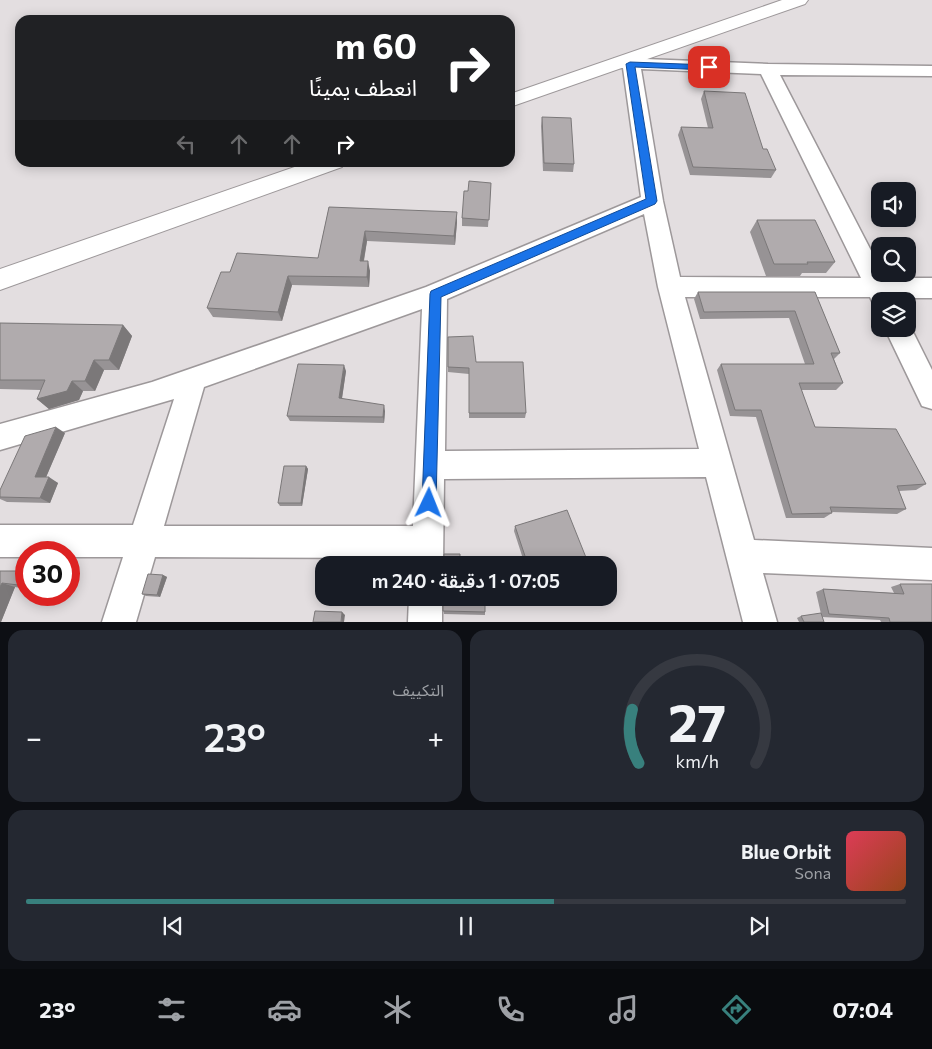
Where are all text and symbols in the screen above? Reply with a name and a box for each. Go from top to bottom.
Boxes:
text: 60 m [335,23,417,66]
icon: right [435,35,500,100]
pin [688,46,730,88]
icon: arrive [695,53,723,81]
text: انعطف يمينًا [309,74,417,101]
icon: left [172,130,200,158]
icon: ahead [225,130,253,158]
icon: ahead [278,130,306,158]
icon: right [331,130,359,158]
map controls [871,182,916,337]
button: sound [871,182,916,227]
button: search [871,237,916,282]
button: layers [871,292,916,337]
position arrow [402,476,454,528]
speed limit sign: 30 [15,541,80,606]
text: 07:05 · 1 دقيقة · 240 m [372,569,560,592]
text: التكييف [392,680,444,699]
text: 27 [668,689,726,753]
text: 23° [204,713,266,760]
text: − [26,720,42,754]
text: + [428,720,444,754]
text: km/h [675,750,719,772]
text: Blue Orbit [741,840,831,863]
text: Sona [795,863,831,882]
icon: previous [159,912,187,940]
icon: pause [452,912,480,940]
icon: next [745,912,773,940]
icon: filters [154,992,189,1027]
icon: car [267,992,302,1027]
icon: climate [380,992,415,1027]
icon: phone [493,992,528,1027]
icon: music [606,992,641,1027]
icon: directions [719,992,754,1027]
text: 23° [39,996,76,1023]
text: 07:04 [832,996,893,1023]

